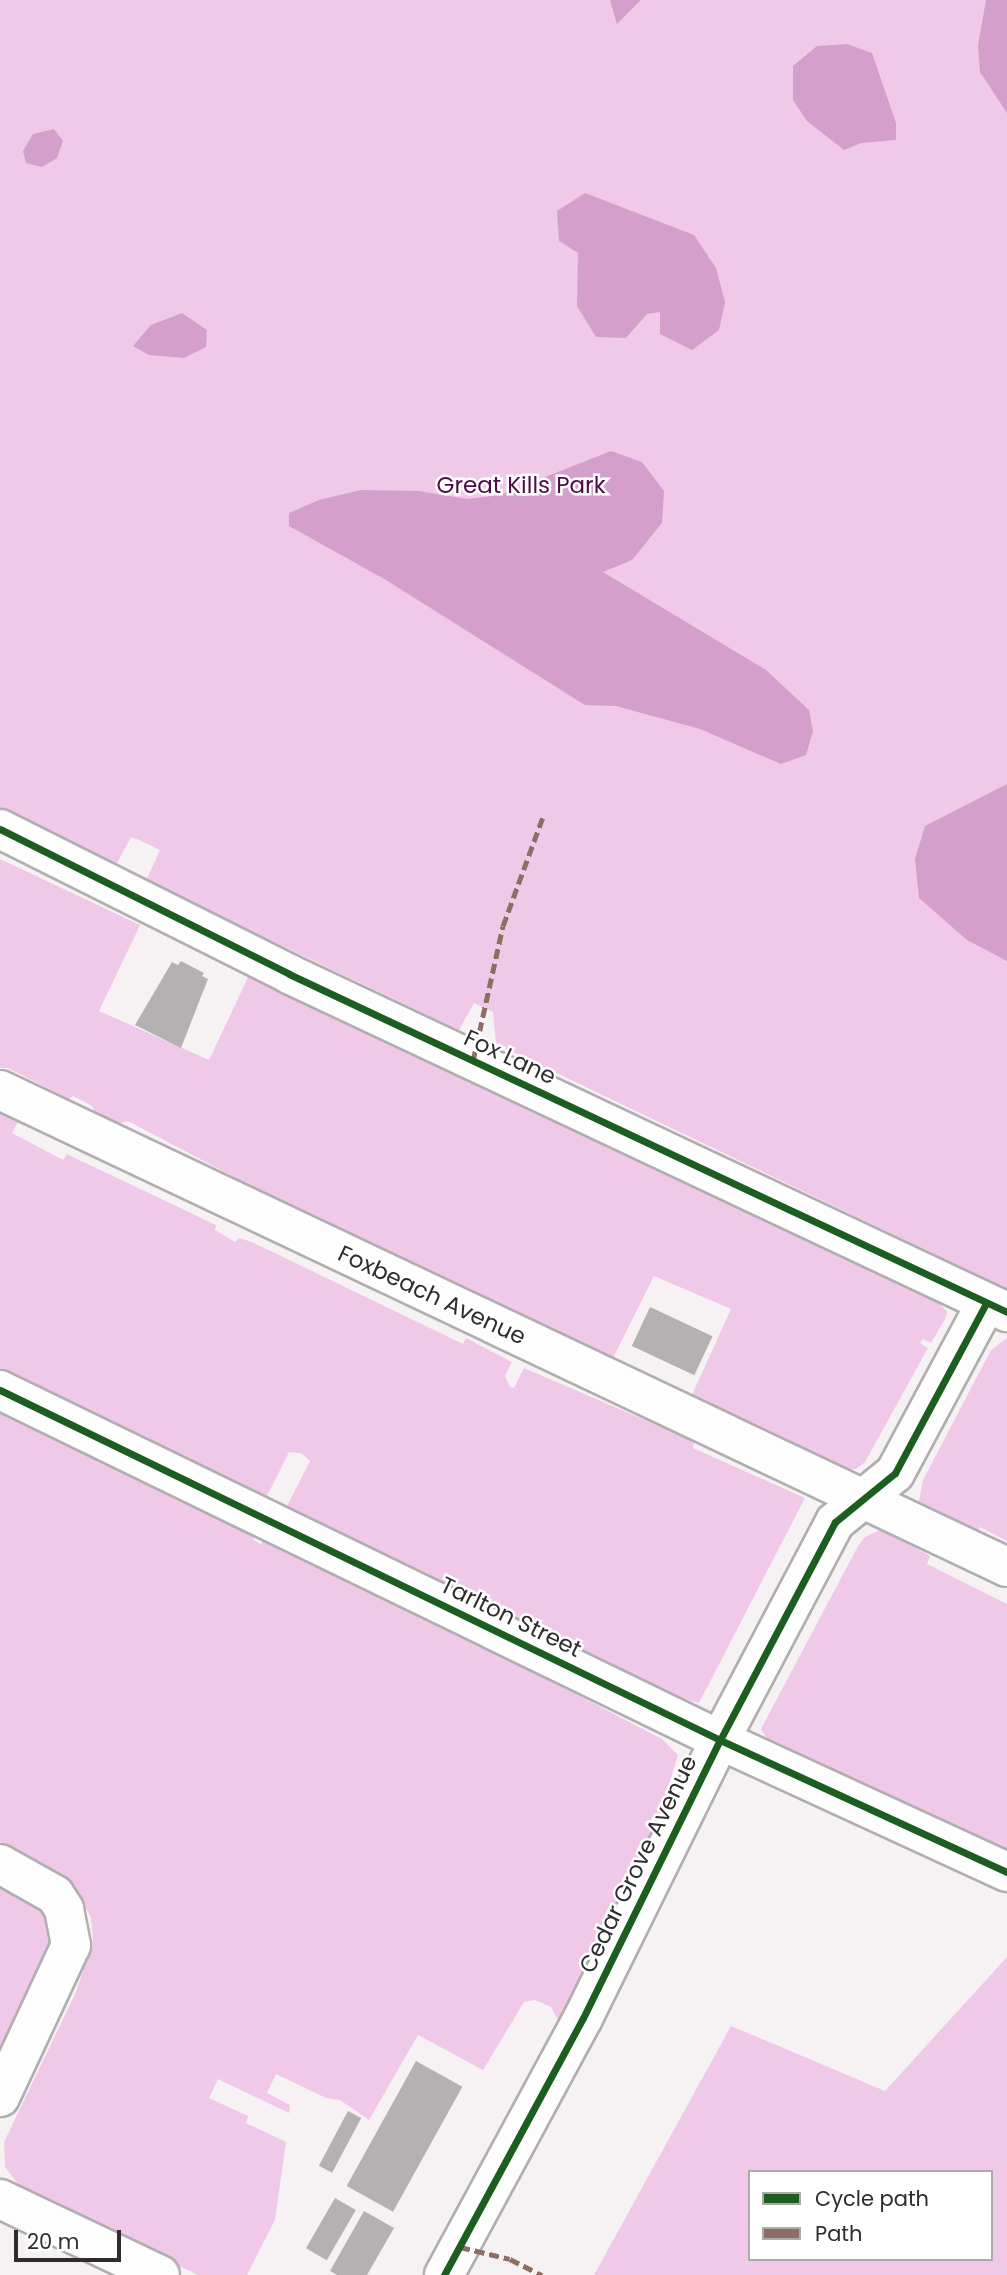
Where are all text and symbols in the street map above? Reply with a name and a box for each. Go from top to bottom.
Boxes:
park label: Great Kills Park [437,471,605,499]
street label: Fox Lane [460,1024,560,1090]
street label: Foxbeach Avenue [334,1239,530,1351]
street label: Tarlton Street [436,1571,586,1663]
street label: Cedar Grove Avenue [573,1751,703,1977]
legend [748,2170,993,2261]
text: Cycle path [815,2184,929,2213]
scale bar [18,2216,124,2260]
text: Path [815,2219,862,2248]
text: 20 m [27,2227,80,2256]

